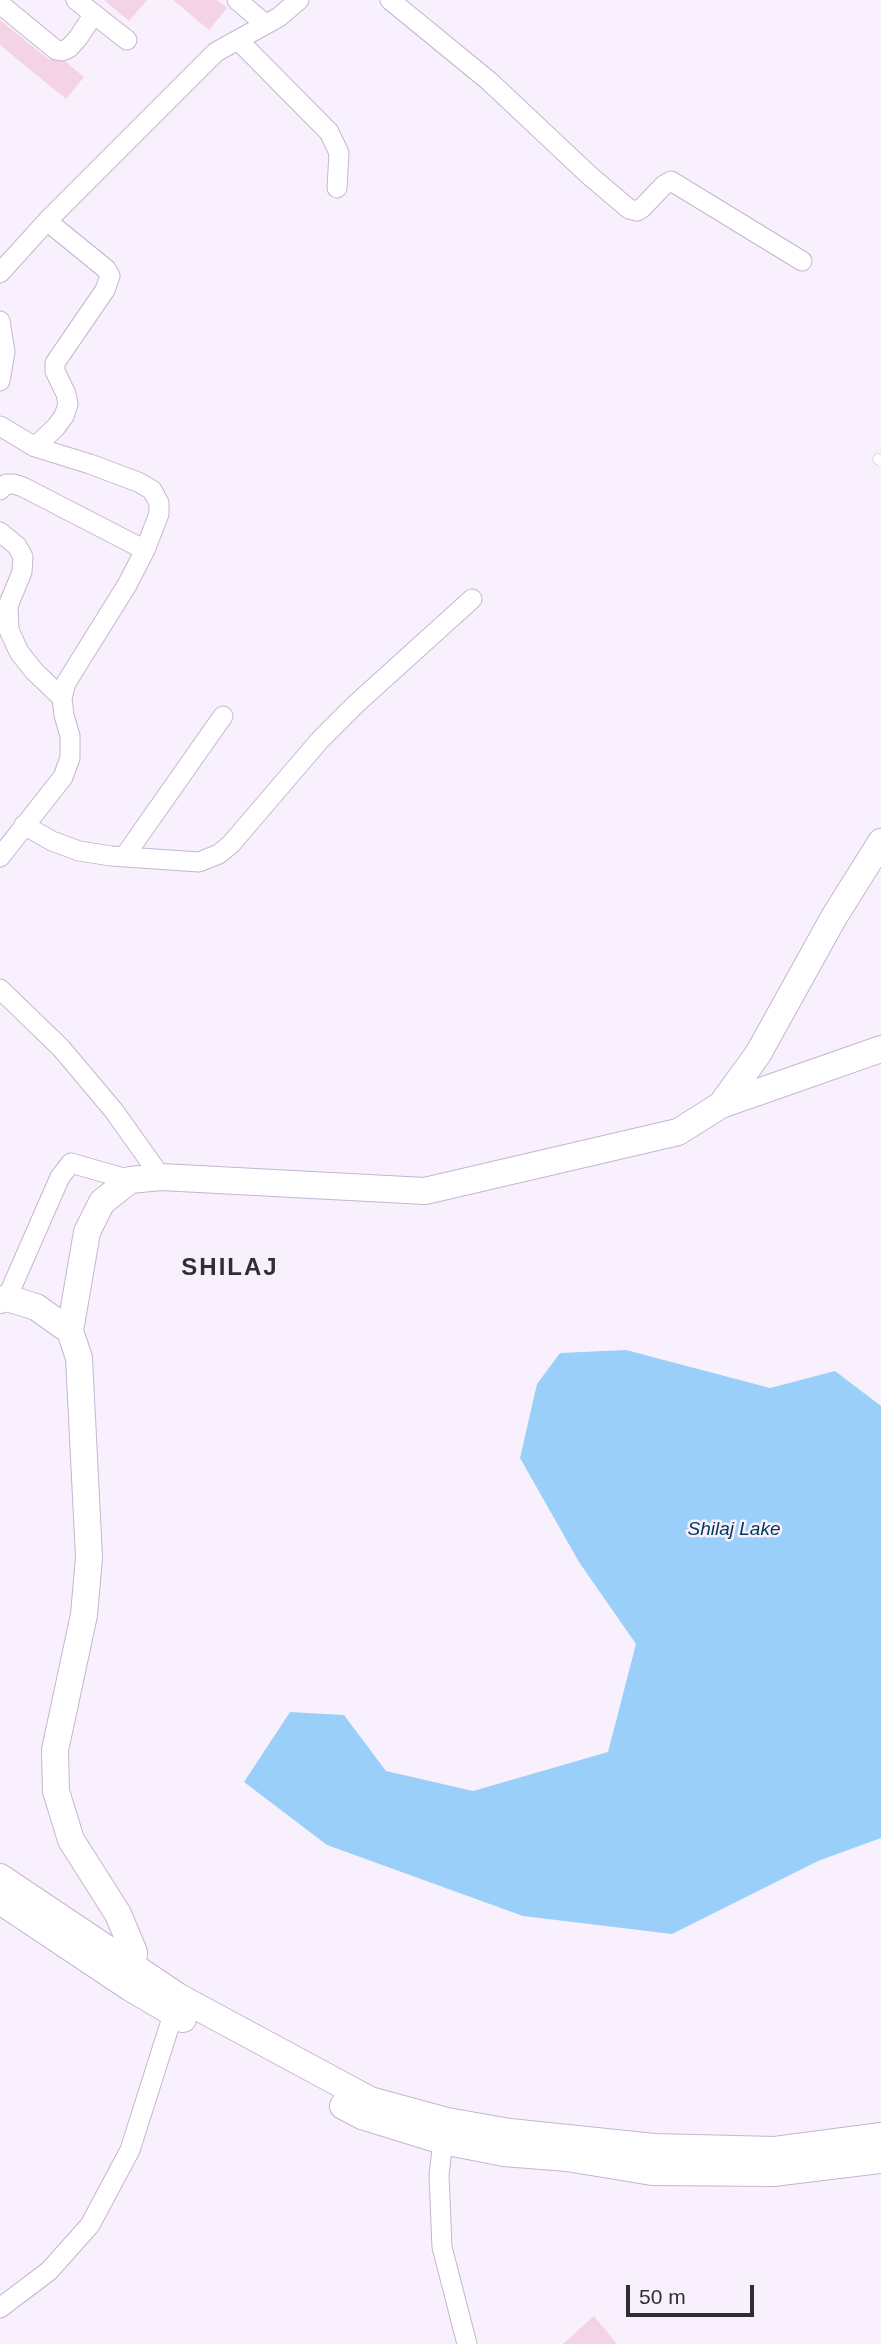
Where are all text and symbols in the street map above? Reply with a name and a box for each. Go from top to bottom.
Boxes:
district label: SHILAJ [182,1254,278,1282]
water label: Shilaj Lake [688,1519,780,1541]
scale bar [629,2270,757,2314]
text: 50 m [639,2285,686,2308]

